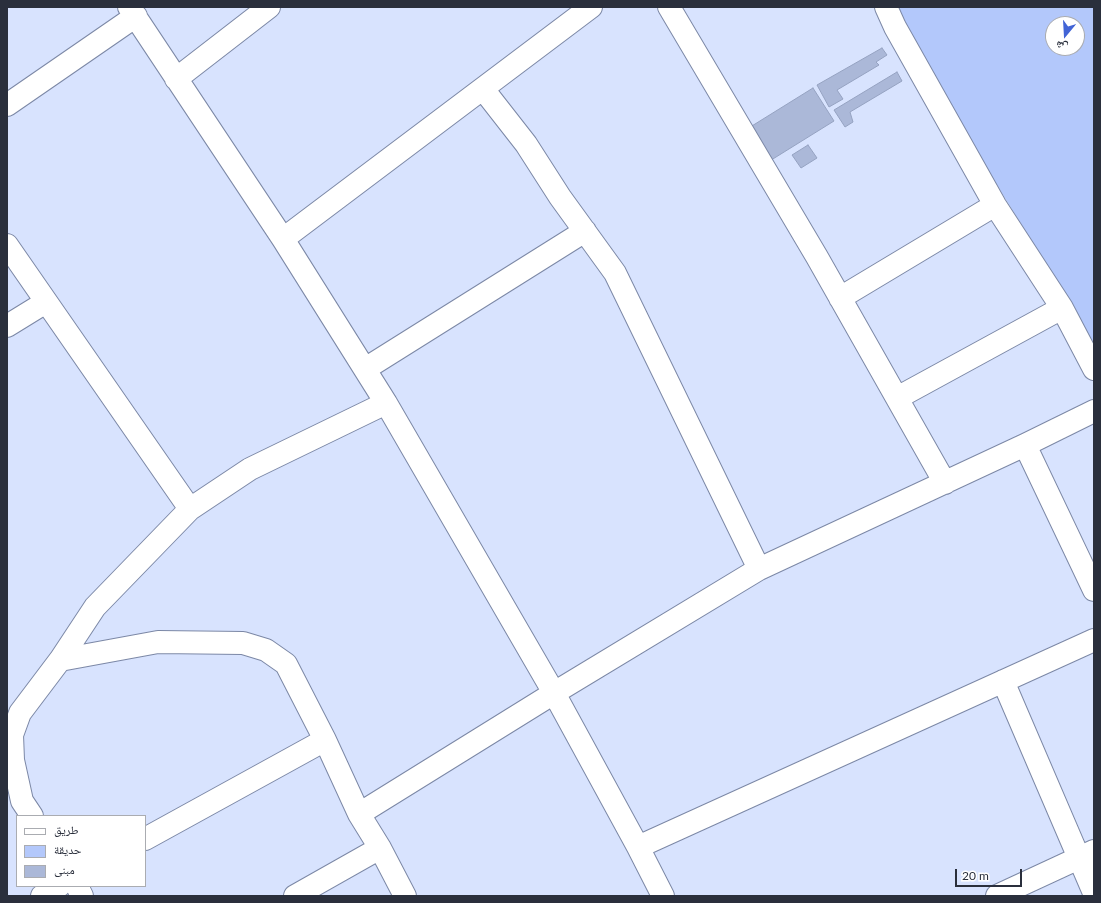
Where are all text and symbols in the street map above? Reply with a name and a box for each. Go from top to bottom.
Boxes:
north arrow [1045,16,1085,56]
text: ش [1054,39,1069,55]
legend [16,815,146,887]
text: طريق [54,822,79,837]
text: حديقة [54,842,82,857]
scale bar [957,861,1024,887]
text: مبنى [54,862,75,877]
text: 20 m [962,868,989,883]

